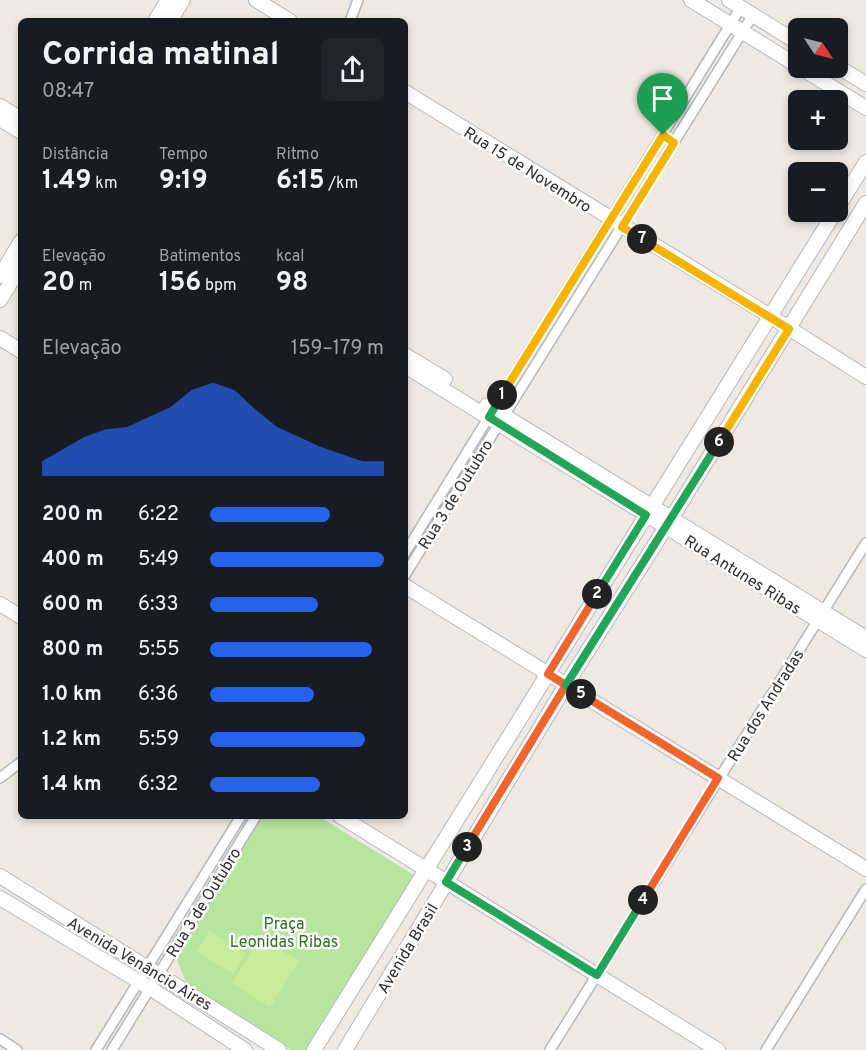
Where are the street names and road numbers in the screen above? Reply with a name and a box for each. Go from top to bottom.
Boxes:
street label: Rua 15 de Novembro [459,123,595,218]
street label: Rua 3 de Outubro [415,437,498,554]
street label: Rua Antunes Ribas [680,532,804,620]
street label: Rua dos Andradas [724,646,809,766]
street label: Rua 3 de Outubro [163,845,246,962]
street label: Avenida Brasil [374,900,443,998]
street label: Avenida Venâncio Aires [63,913,215,1016]

